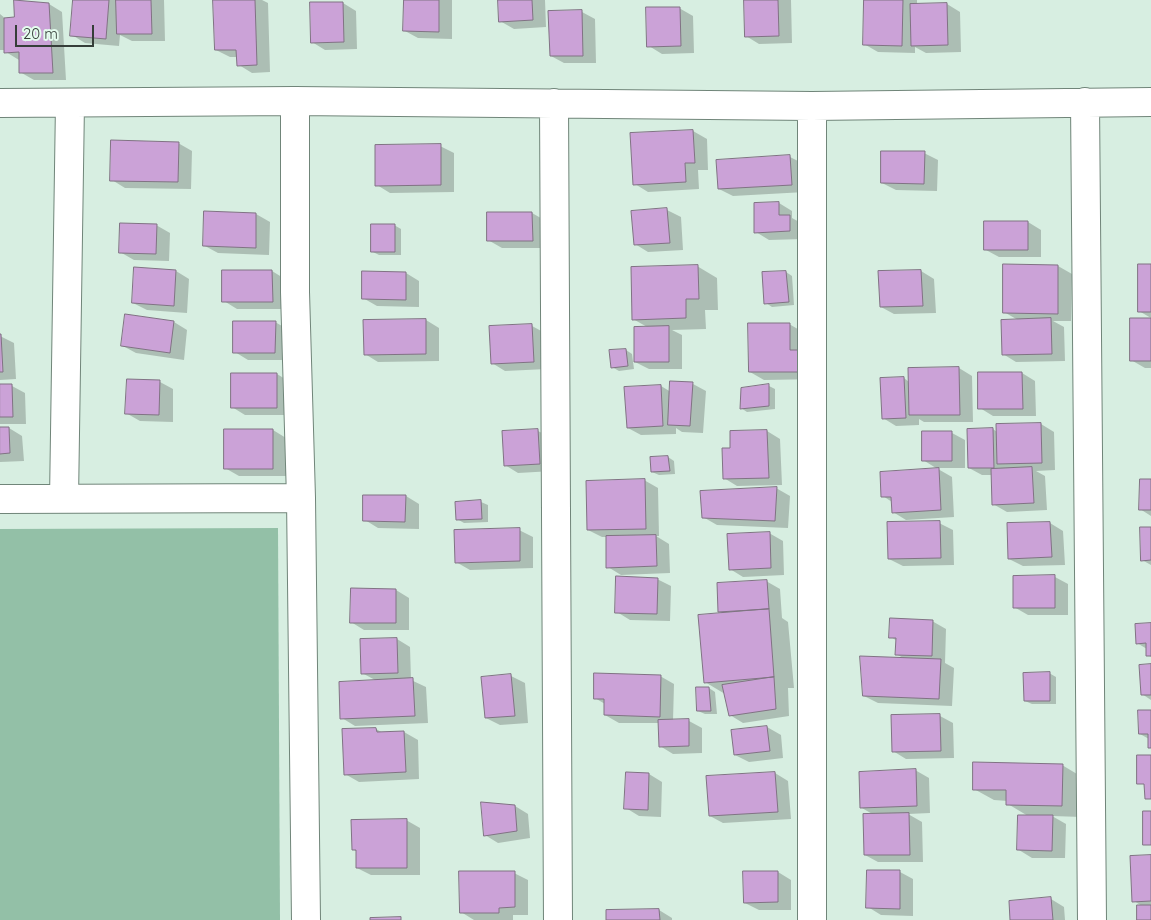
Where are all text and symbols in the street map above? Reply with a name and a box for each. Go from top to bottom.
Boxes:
scale bar [18,15,96,47]
text: 20 m [23,24,58,43]

